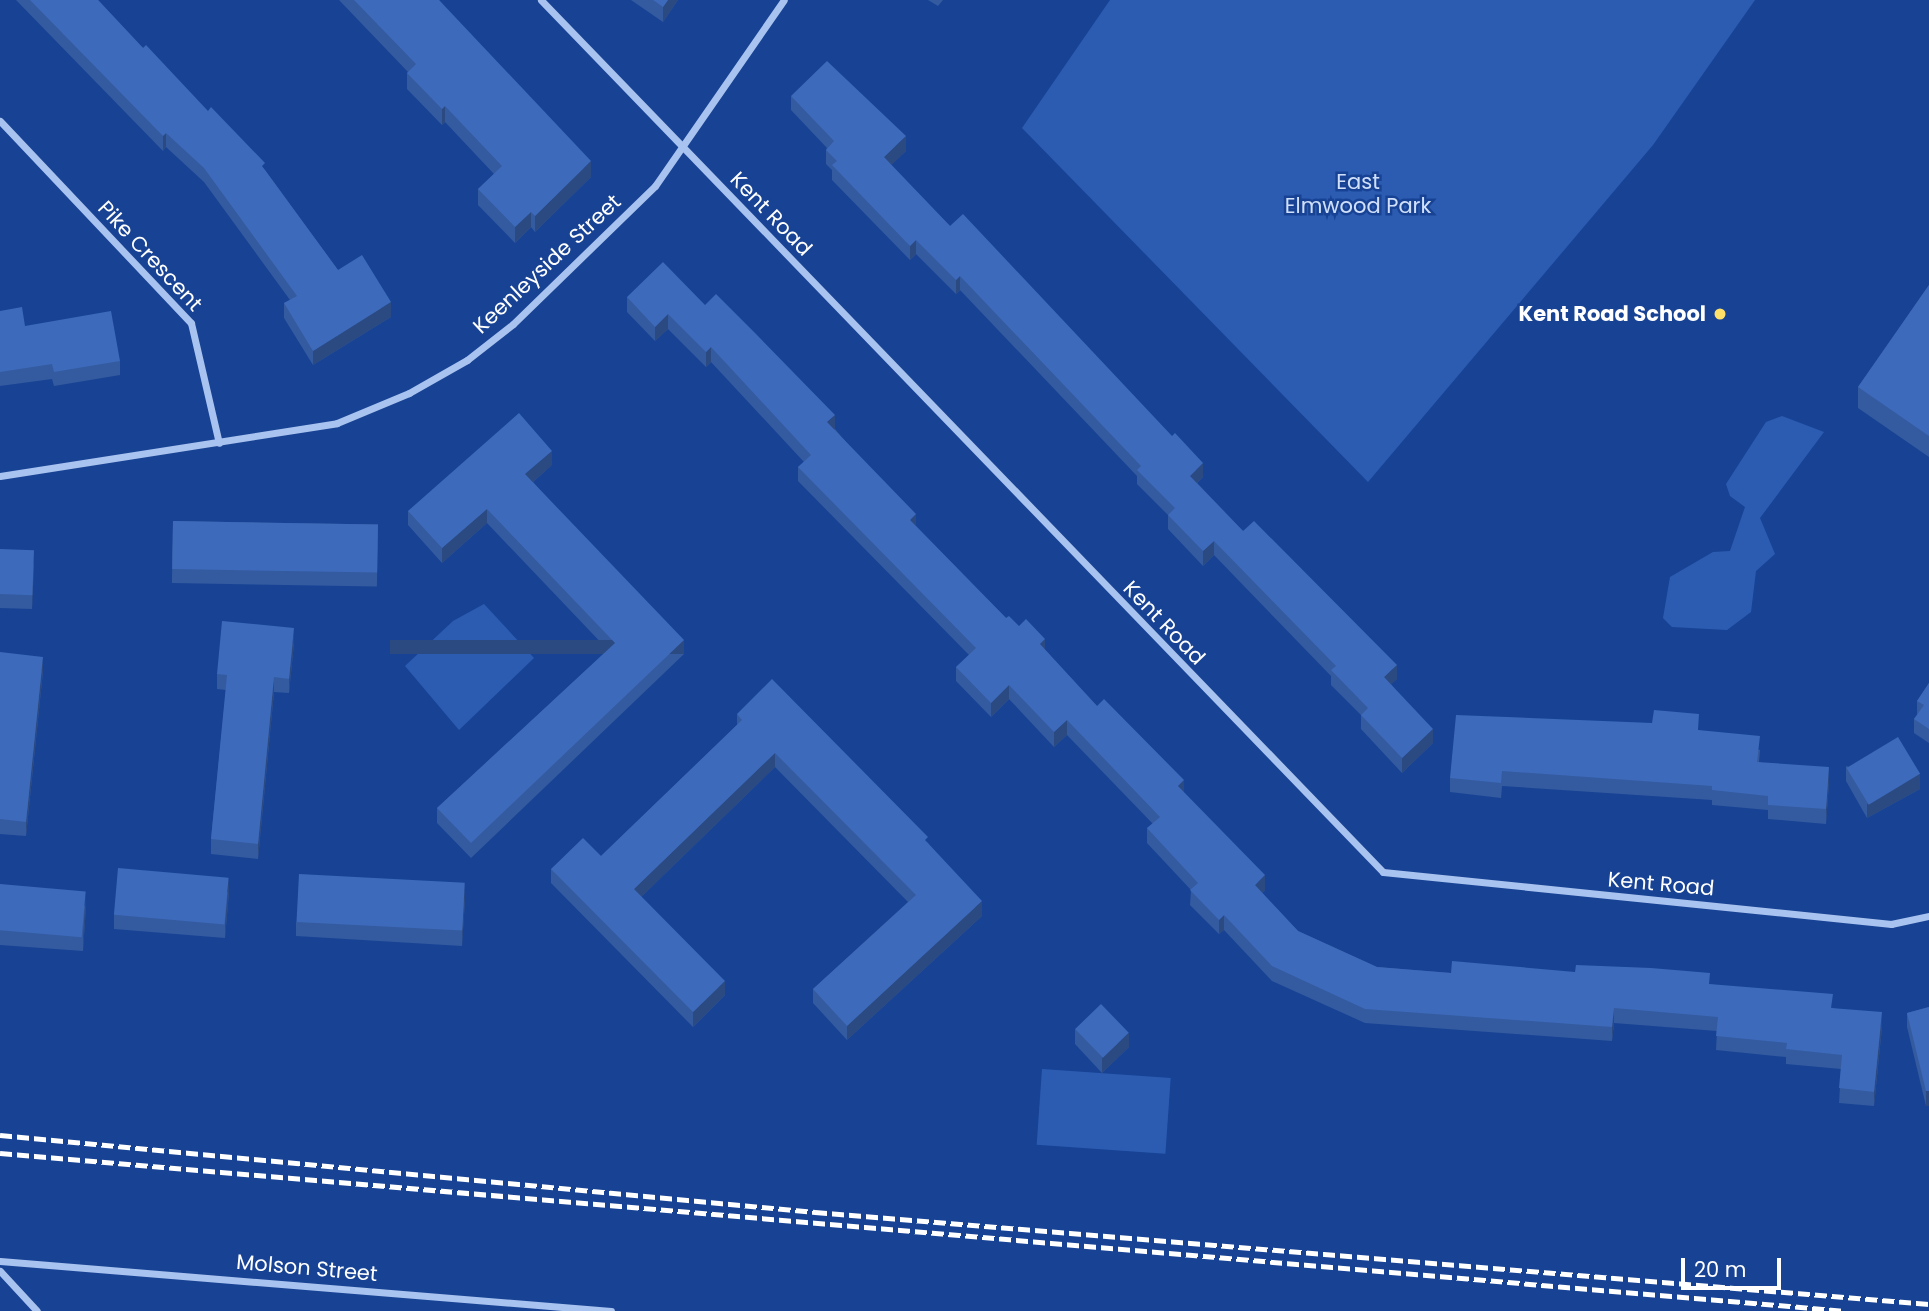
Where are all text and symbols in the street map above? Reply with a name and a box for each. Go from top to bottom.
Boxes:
street label: Kent Road [725,167,817,261]
park label: East Elmwood Park [1285,169,1431,219]
street label: Keenleyside Street [468,189,626,339]
street label: Pike Crescent [92,196,208,316]
place label: Kent Road School [1519,301,1706,327]
marker: Kent Road School [1712,306,1728,322]
street label: Kent Road [1118,576,1210,670]
street label: Kent Road [1607,867,1715,901]
scale bar [1684,1244,1784,1288]
street label: Molson Street [235,1249,379,1287]
text: 20 m [1694,1255,1747,1284]

